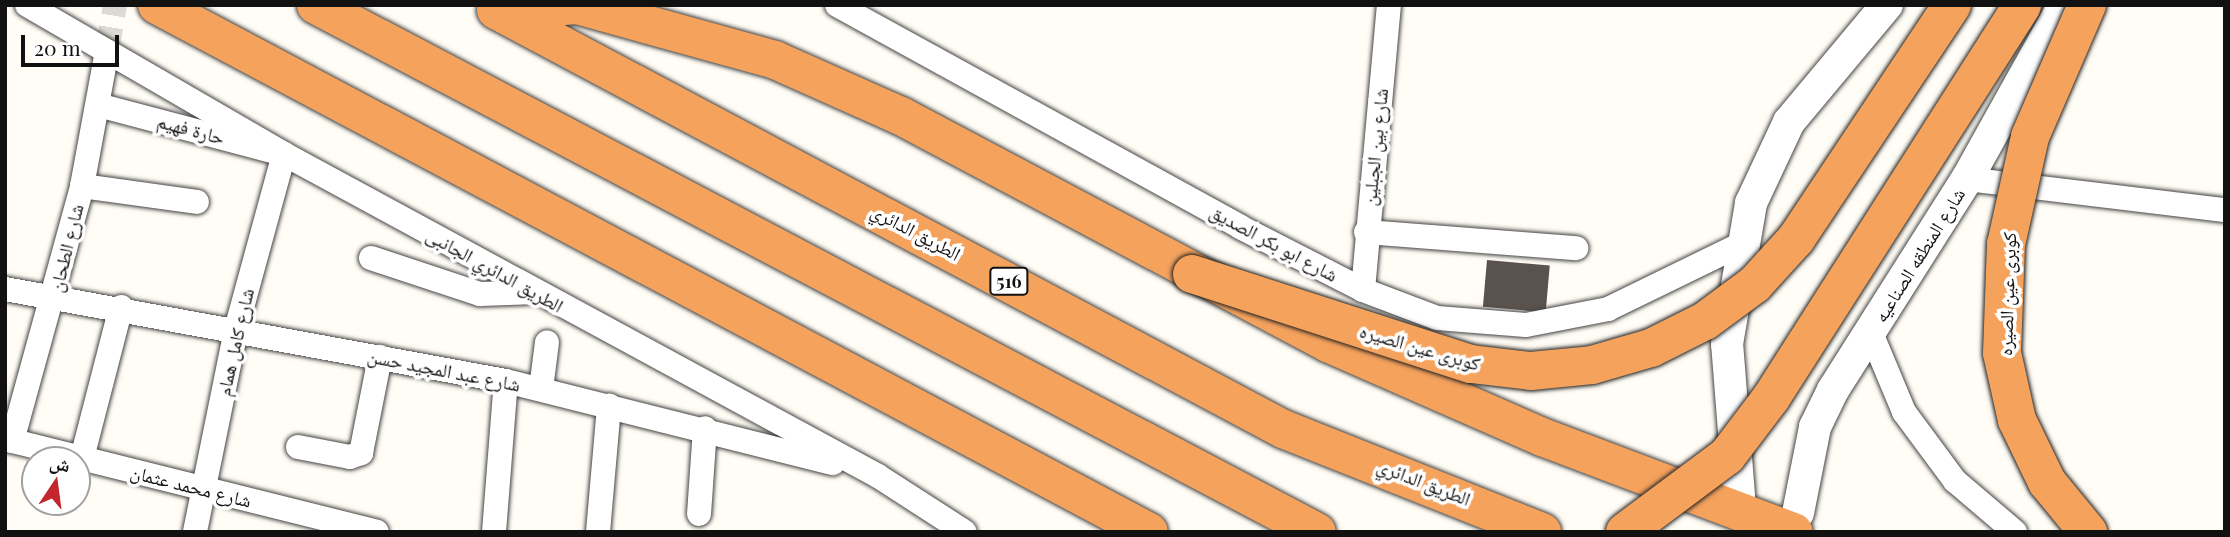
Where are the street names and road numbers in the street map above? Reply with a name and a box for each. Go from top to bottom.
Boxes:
street label: شارع بين الجبلين [1357,87,1393,207]
street label: حارة فهيم [155,109,227,149]
street label: شارع المنطقه الصناعيه [1868,184,1970,326]
street label: الطريق الدائري [867,199,965,265]
street label: شارع ابو بكر الصديق [1206,200,1342,286]
street label: شارع الطحان [44,202,88,294]
street label: الطريق الدائري الجانبى [423,223,567,317]
street label: كوبرى عين الصيره [1993,232,2021,356]
road number: 516 [988,267,1030,296]
street label: شارع كامل همام [212,286,258,398]
street label: كوبرى عين الصيره [1357,319,1483,375]
street label: شارع عبد المجيد حسن [366,344,522,396]
street label: الطريق الدائري [1374,454,1474,510]
street label: شارع محمد عثمان [128,460,254,512]

